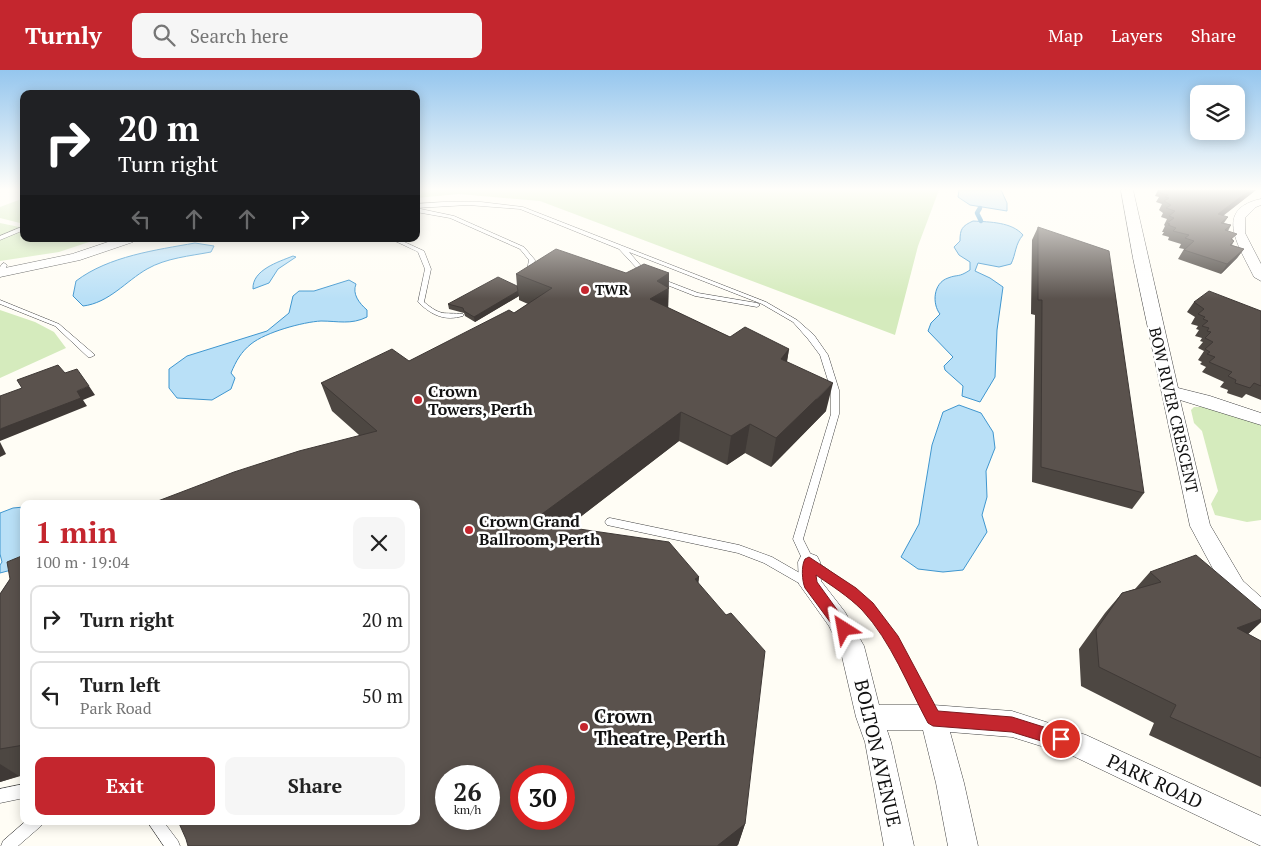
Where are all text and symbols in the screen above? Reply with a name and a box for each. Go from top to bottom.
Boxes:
search box [132,13,482,58]
text: Turnly [25,19,102,51]
icon: search [150,21,178,49]
text: Search here [190,23,288,48]
text: Map [1048,23,1083,47]
text: Layers [1111,23,1163,47]
text: Share [1191,23,1236,47]
map controls [1190,85,1245,140]
button: layers [1190,85,1245,140]
text: 20 m [118,105,199,151]
icon: right [35,110,100,175]
text: Turn right [118,149,218,178]
icon: left [127,205,155,233]
icon: ahead [180,205,208,233]
icon: ahead [233,205,261,233]
icon: right [286,205,314,233]
place label: TWR [595,280,629,299]
marker: TWR [579,284,591,296]
street label: BOW RIVER CRESCENT [1144,325,1204,495]
place label: Crown Towers, Perth [428,380,533,420]
marker: Crown Towers, Perth [412,394,424,406]
place label: Crown Grand Ballroom, Perth [479,510,601,550]
text: 1 min [35,512,117,552]
button: close [353,517,405,569]
marker: Crown Grand Ballroom, Perth [463,524,475,536]
text: 100 m · 19:04 [35,551,129,573]
position arrow [817,602,869,654]
icon: right [37,605,65,633]
text: Turn right [80,607,174,632]
text: 20 m [362,607,403,632]
text: Turn left [80,672,161,697]
street label: BOLTON AVENUE [849,677,908,829]
icon: left [37,681,65,709]
text: 50 m [362,683,403,708]
text: Park Road [80,697,152,719]
place label: Crown Theatre, Perth [594,703,726,750]
pin [1040,718,1082,760]
marker: Crown Theatre, Perth [578,721,590,733]
icon: arrive [1047,725,1075,753]
street label: PARK ROAD [1103,747,1207,814]
button: Exit [35,757,215,815]
button: Share [225,757,405,815]
speed limit sign: 30 [510,765,575,830]
text: 26 [453,775,482,808]
text: km/h [454,802,481,817]

